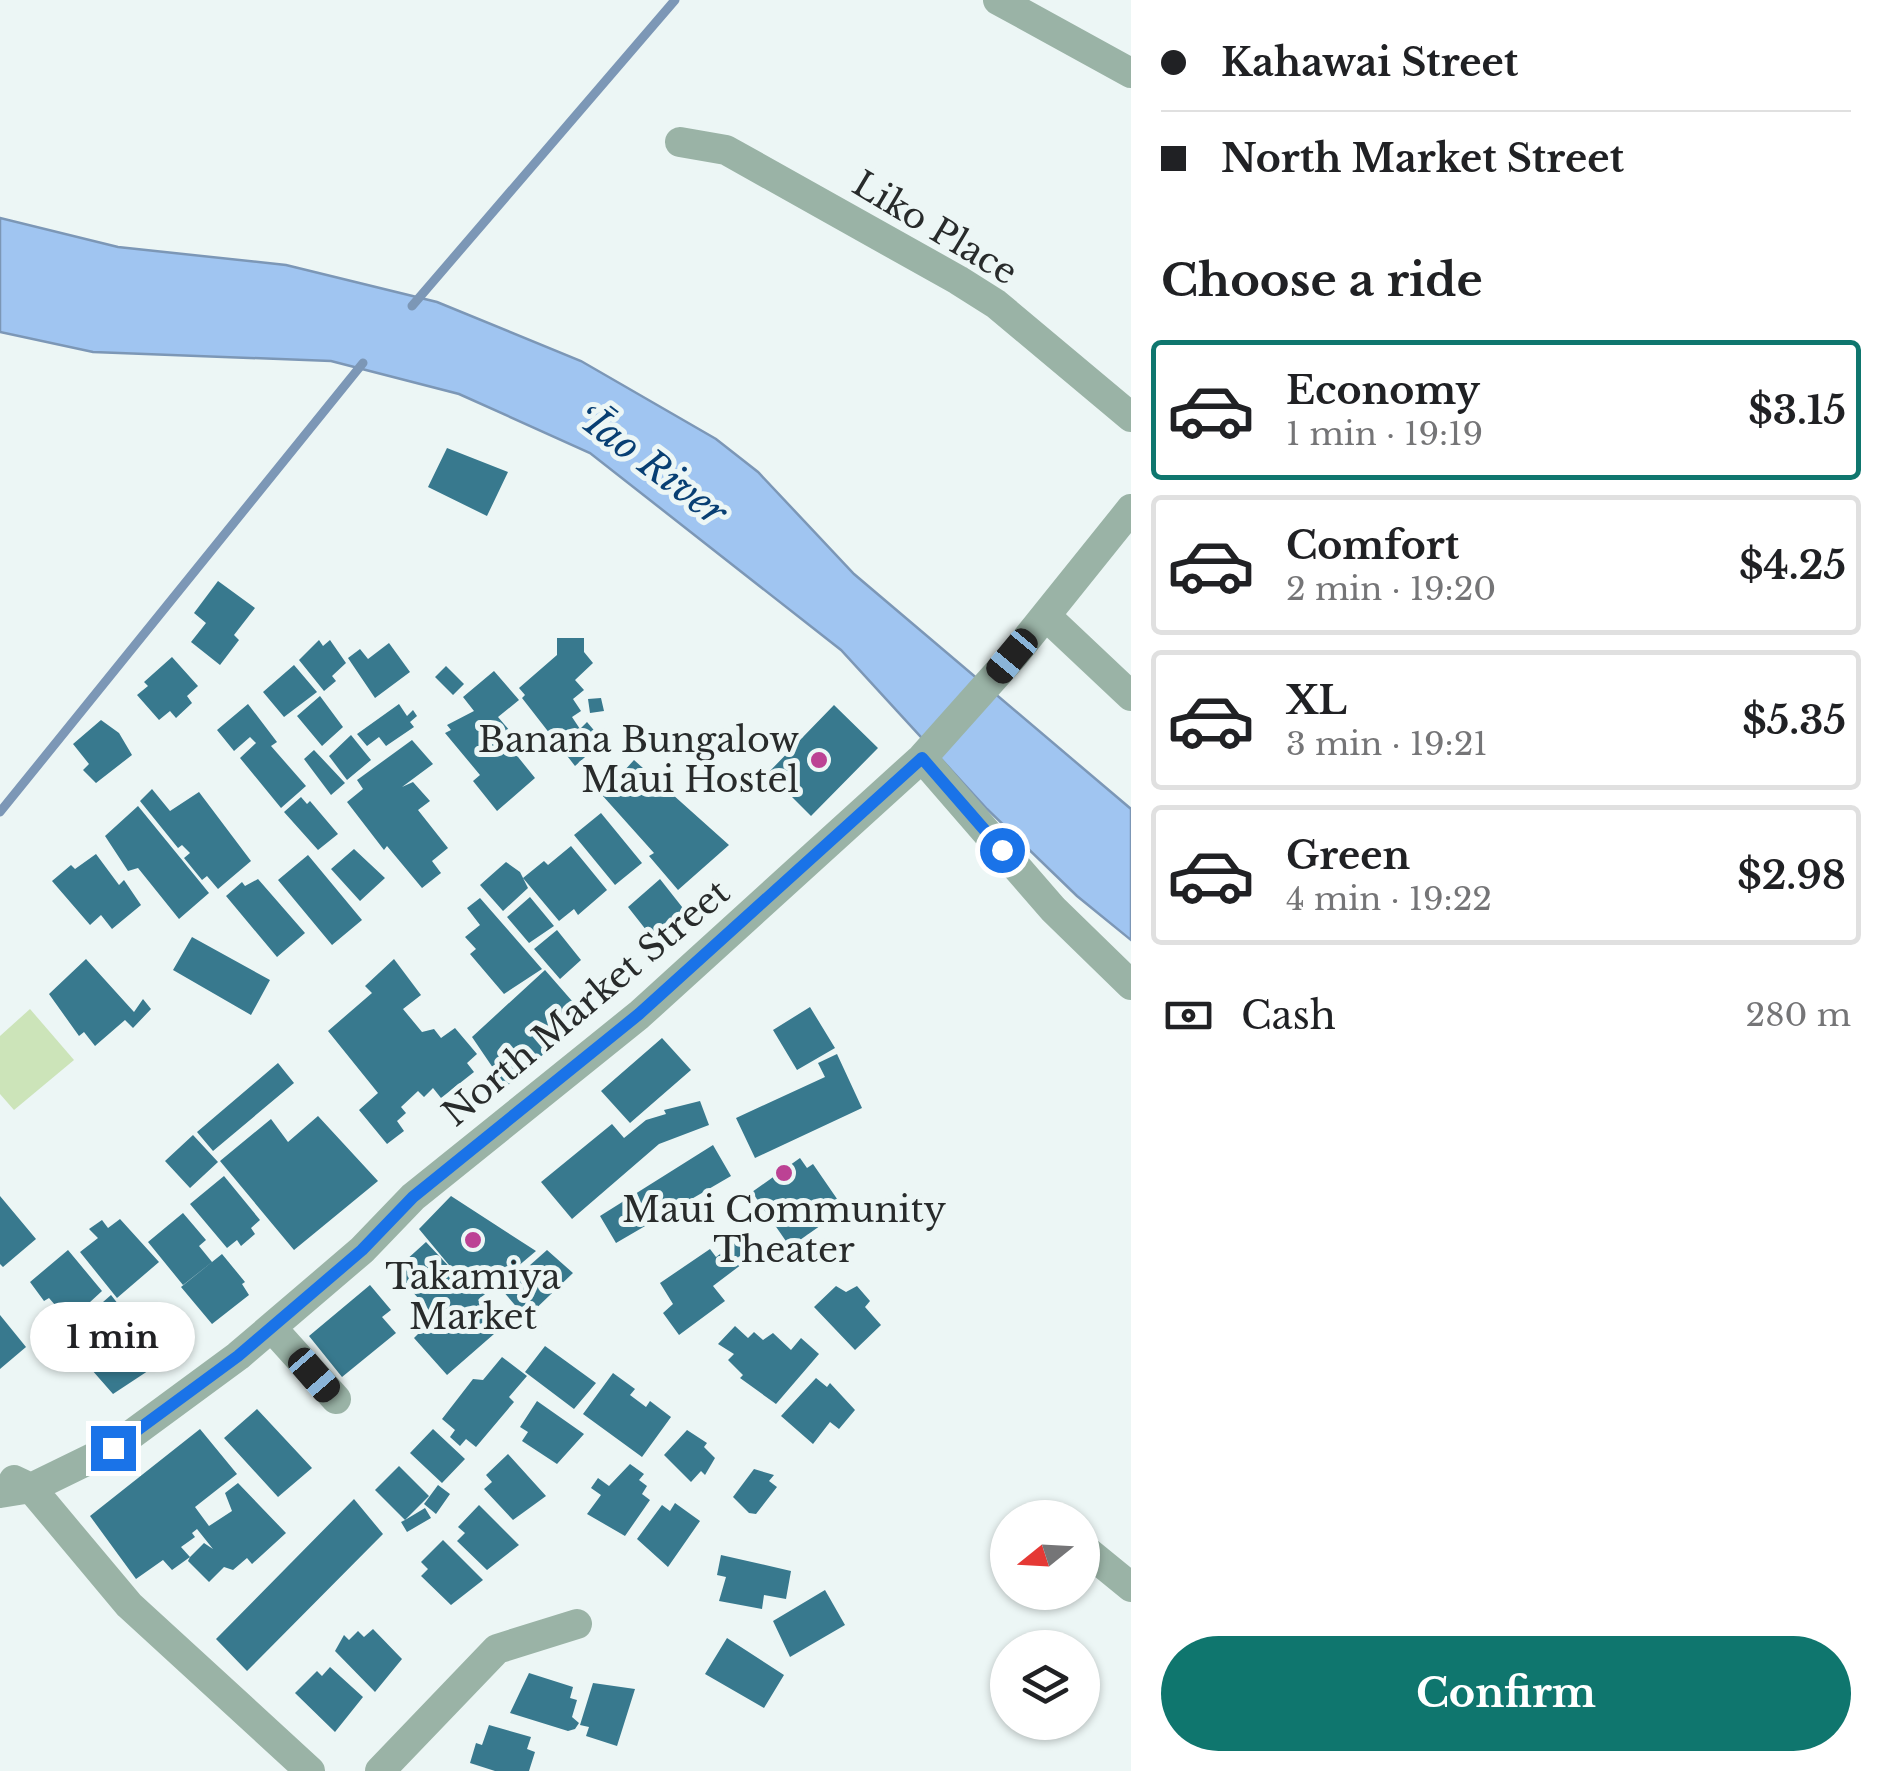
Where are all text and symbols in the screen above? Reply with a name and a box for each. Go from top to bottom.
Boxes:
text: Kahawai Street [1221,39,1518,86]
text: North Market Street [1221,135,1624,182]
street label: Liko Place [845,162,1025,293]
text: Choose a ride [1161,252,1483,308]
icon: car [1166,365,1256,455]
text: Economy [1286,367,1480,414]
text: $3.15 [1748,387,1846,434]
water label: ʻĪao River [566,391,738,537]
text: 1 min · 19:19 [1286,414,1483,454]
icon: car [1166,520,1256,610]
text: Comfort [1286,522,1459,569]
text: $4.25 [1739,542,1846,589]
text: 2 min · 19:20 [1286,569,1496,609]
car [981,623,1043,689]
icon: car [1166,675,1256,765]
text: XL [1286,677,1347,724]
text: $5.35 [1742,697,1846,744]
place label: Banana Bungalow Maui Hostel [478,718,799,801]
text: 3 min · 19:21 [1286,724,1488,764]
marker: Banana Bungalow Maui Hostel [808,749,830,771]
route start [980,828,1025,873]
icon: car [1166,830,1256,920]
text: Green [1286,832,1410,879]
text: $2.98 [1737,852,1846,899]
street label: North Market Street [434,870,738,1135]
text: 4 min · 19:22 [1286,879,1492,919]
icon: cash [1161,988,1216,1043]
text: Cash [1241,992,1336,1039]
text: 280 m [1746,995,1851,1035]
marker: Maui Community Theater [773,1162,795,1184]
place label: Maui Community Theater [622,1188,946,1271]
marker: Takamiya Market [462,1229,484,1251]
place label: Takamiya Market [385,1255,561,1338]
callout: 1 min [31,1303,196,1373]
text: 1 min [66,1317,159,1357]
car [283,1343,345,1407]
route end [91,1426,136,1471]
north arrow [990,1500,1100,1610]
map controls [990,1500,1100,1740]
button: layers [990,1630,1100,1740]
button: Confirm [1161,1636,1851,1751]

